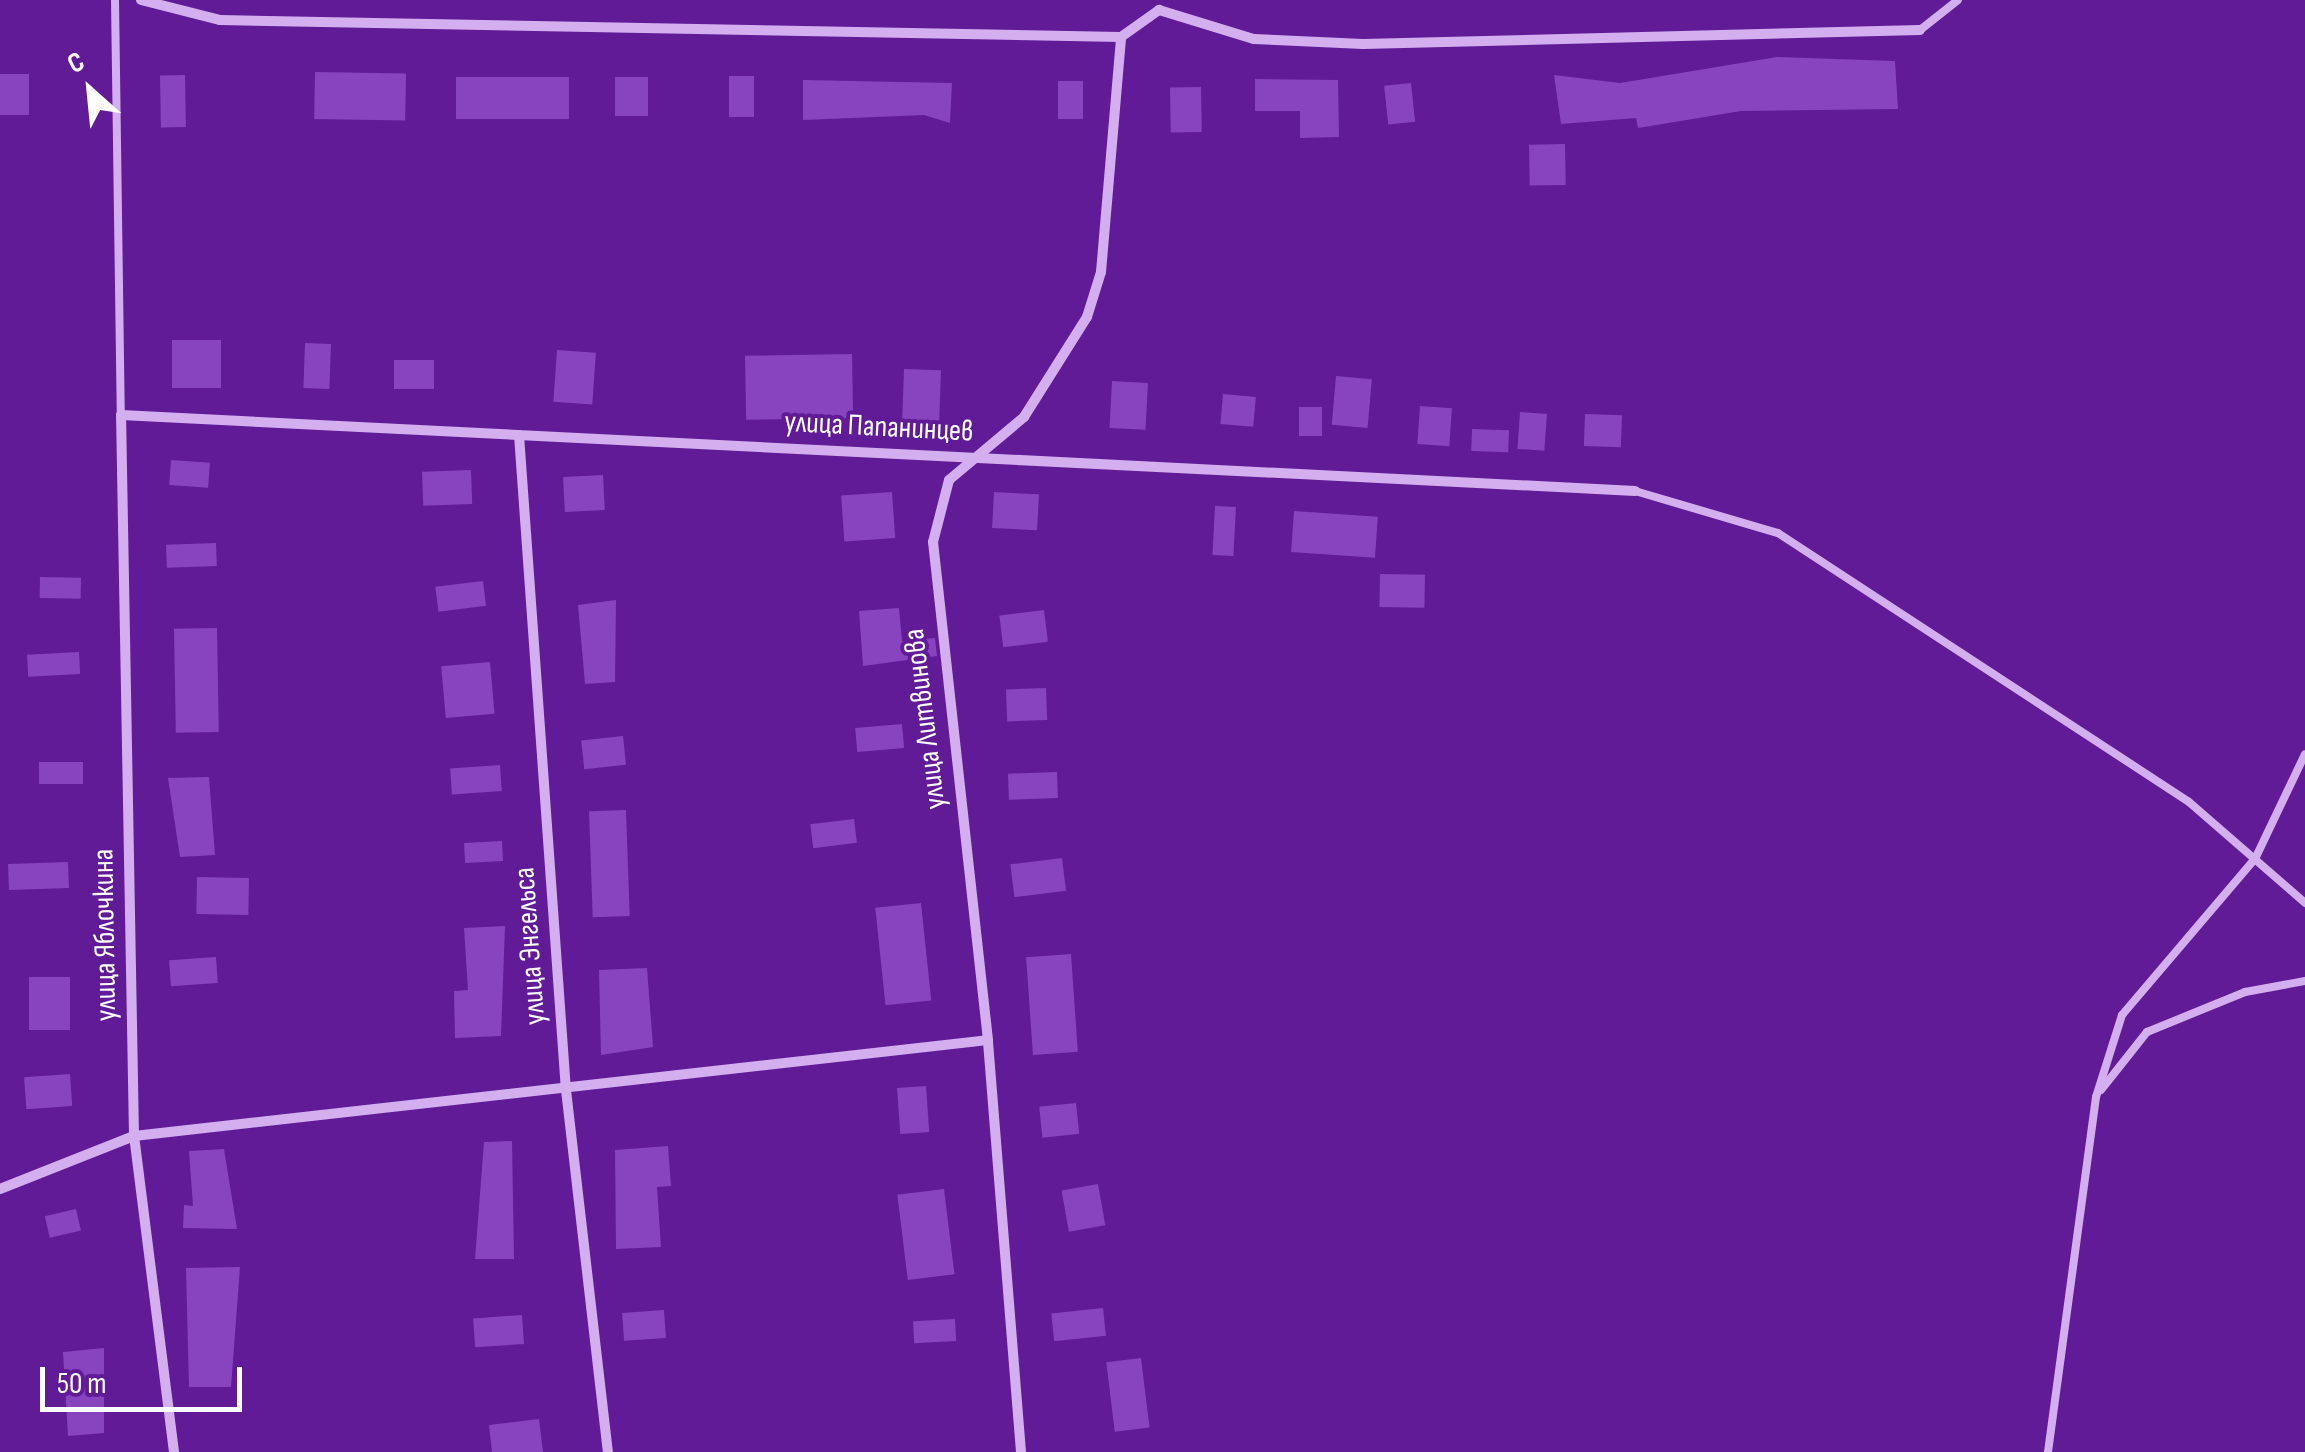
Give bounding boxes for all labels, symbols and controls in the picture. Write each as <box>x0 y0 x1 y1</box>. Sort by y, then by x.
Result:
north arrow <box>40 40 140 140</box>
text: С <box>62 45 90 81</box>
street label: улица Папанинцев <box>784 404 974 450</box>
street label: улица Литвинова <box>896 627 954 811</box>
street label: улица Яблочкина <box>85 848 125 1022</box>
street label: улица Энгельса <box>507 866 553 1026</box>
scale bar <box>45 1347 248 1409</box>
text: 50 m <box>57 1366 106 1402</box>

